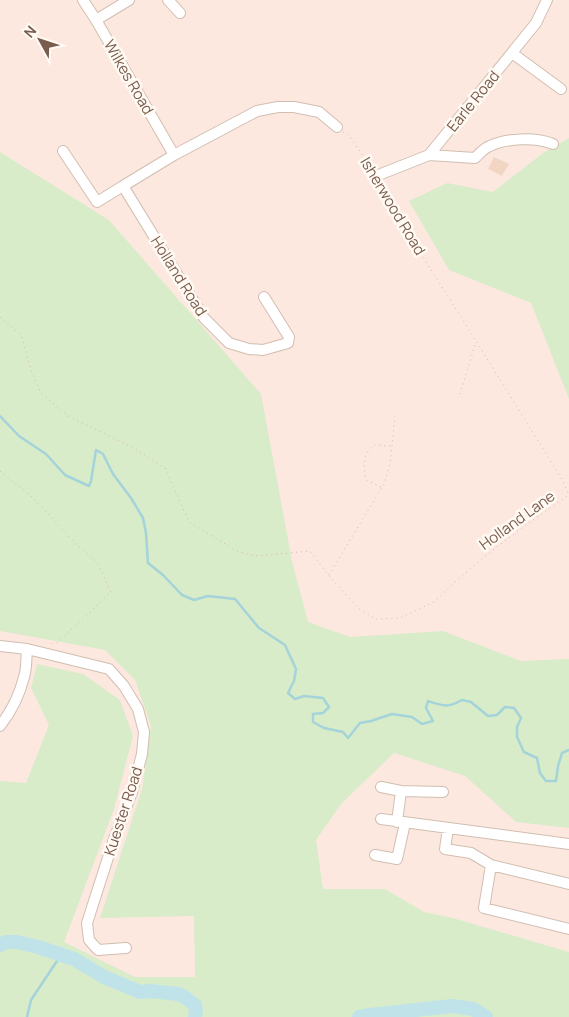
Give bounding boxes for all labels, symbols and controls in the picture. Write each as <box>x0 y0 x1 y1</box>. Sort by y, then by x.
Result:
north arrow <box>15 15 65 65</box>
text: N <box>19 21 40 41</box>
street label: Wilkes Road <box>99 36 159 118</box>
street label: Earle Road <box>442 66 504 136</box>
street label: Isherwood Road <box>355 153 431 259</box>
street label: Holland Road <box>146 232 212 320</box>
street label: Holland Lane <box>475 485 559 555</box>
street label: Kuester Road <box>99 764 147 858</box>

